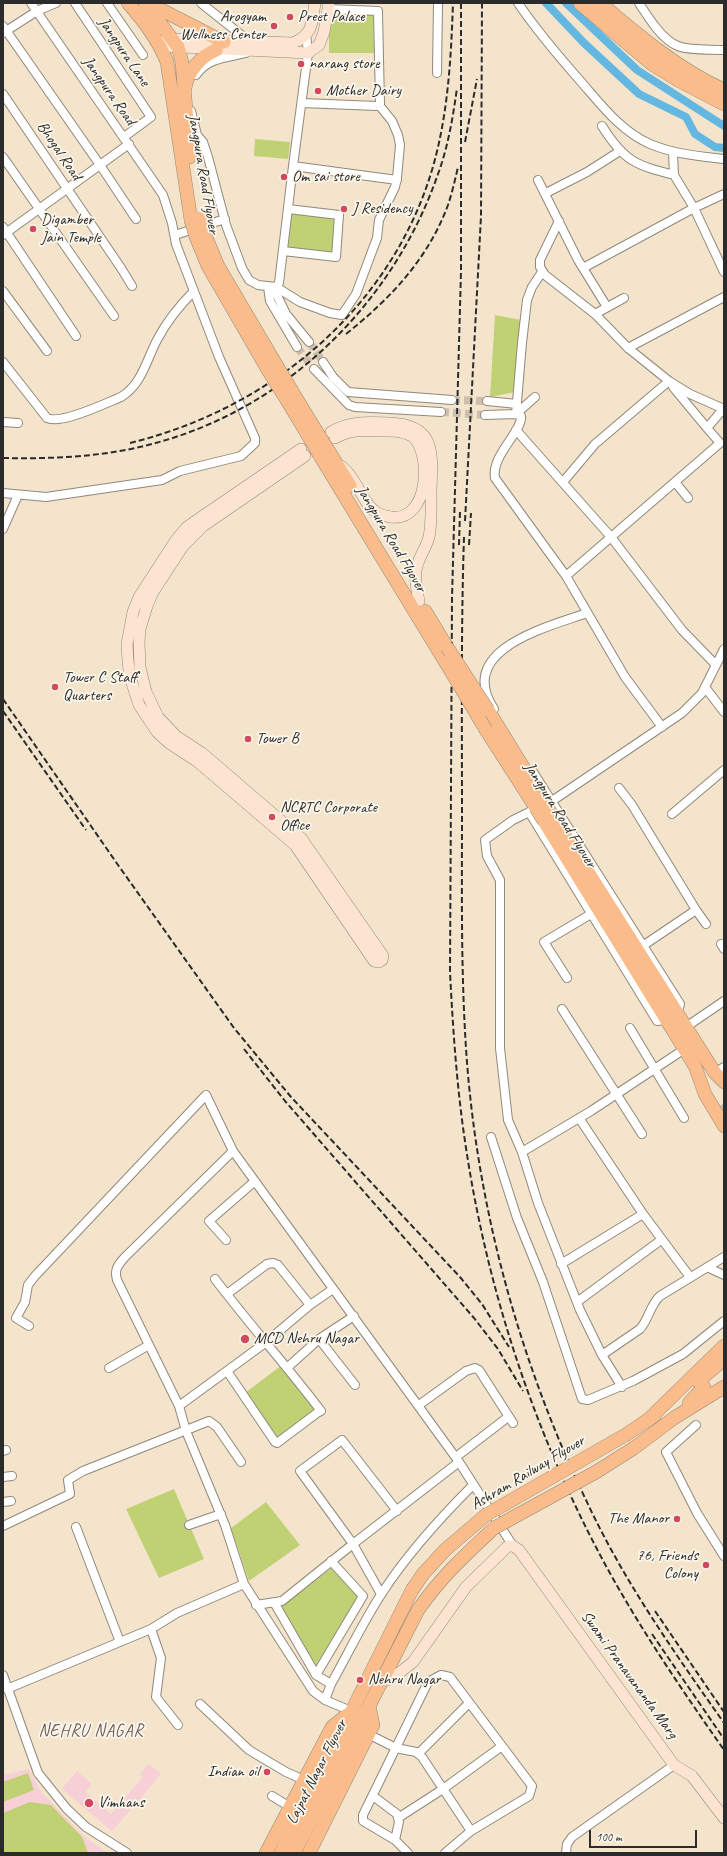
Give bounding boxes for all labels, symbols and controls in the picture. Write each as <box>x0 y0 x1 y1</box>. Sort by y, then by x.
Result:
place label: Arogyam Wellness Center <box>180 7 266 45</box>
place label: Preet Palace <box>298 7 364 27</box>
marker: Preet Palace <box>285 12 295 22</box>
street label: Jangpura Lane <box>94 14 154 90</box>
marker: Arogyam Wellness Center <box>269 21 279 31</box>
street label: Jangpura Road <box>78 53 140 129</box>
place label: narang store <box>309 54 379 74</box>
marker: narang store <box>296 59 306 69</box>
place label: Mother Dairy <box>326 81 401 101</box>
marker: Mother Dairy <box>313 86 323 96</box>
street label: Jangpura Road Flyover <box>183 113 223 235</box>
street label: Bhogal Road <box>32 118 86 184</box>
place label: Om sai store <box>292 167 360 187</box>
marker: Om sai store <box>279 172 289 182</box>
place label: J Residency <box>352 199 413 219</box>
marker: J Residency <box>339 204 349 214</box>
place label: Digamber Jain Temple <box>41 210 101 248</box>
marker: Digamber Jain Temple <box>28 224 38 234</box>
street label: Jangpura Road Flyover <box>352 482 430 596</box>
place label: Tower C Staff Quarters <box>63 668 137 706</box>
marker: Tower C Staff Quarters <box>50 682 60 692</box>
place label: Tower B <box>256 729 299 749</box>
marker: Tower B <box>243 734 253 744</box>
street label: Jangpura Road Flyover <box>520 759 600 871</box>
place label: NCRTC Corporate Office <box>280 798 377 836</box>
marker: NCRTC Corporate Office <box>267 812 277 822</box>
place label: MCD Nehru Nagar <box>254 1329 359 1349</box>
marker: MCD Nehru Nagar <box>239 1333 251 1345</box>
street label: Ashram Railway Flyover <box>468 1432 588 1514</box>
place label: The Manor <box>608 1509 669 1529</box>
marker: The Manor <box>672 1514 682 1524</box>
place label: 76, Friends Colony <box>636 1546 698 1584</box>
marker: 76, Friends Colony <box>701 1560 711 1570</box>
street label: Swami Pranavananda Marg <box>576 1608 682 1742</box>
place label: Nehru Nagar <box>368 1670 440 1690</box>
marker: Nehru Nagar <box>355 1675 365 1685</box>
street label: Lajpat Nagar Flyover <box>282 1717 352 1827</box>
district label: NEHRU NAGAR <box>39 1722 143 1742</box>
place label: Indian oil <box>207 1762 259 1782</box>
marker: Indian oil <box>262 1767 272 1777</box>
place label: Vimhans <box>98 1793 144 1813</box>
marker: Vimhans <box>83 1797 95 1809</box>
scale bar <box>591 1822 699 1848</box>
text: 100 m <box>596 1829 622 1845</box>

